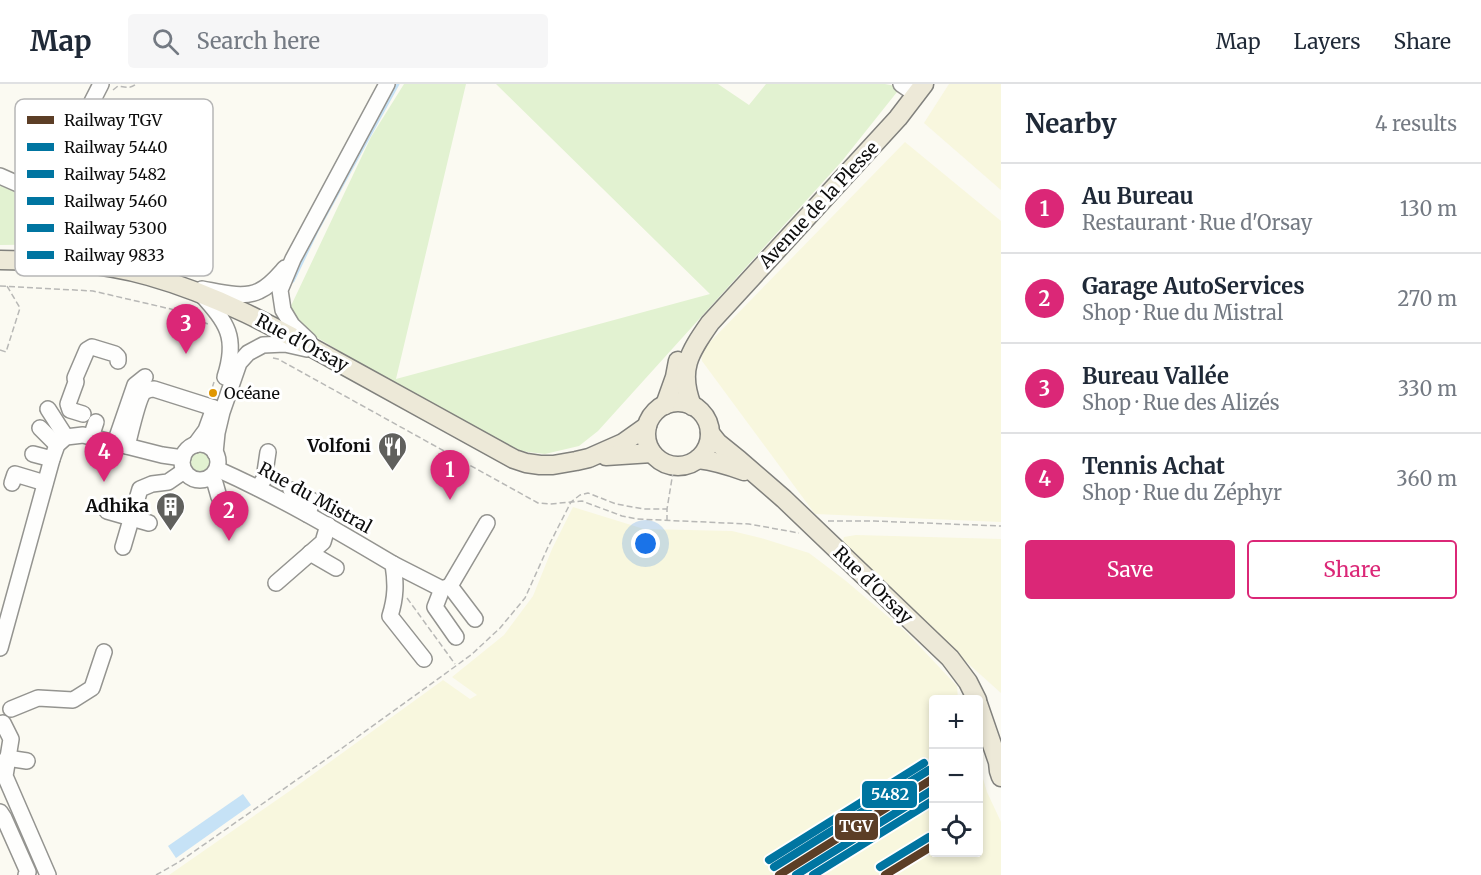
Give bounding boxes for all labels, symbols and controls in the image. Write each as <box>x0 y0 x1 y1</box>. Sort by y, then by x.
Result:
search box <box>128 14 548 68</box>
text: Map <box>30 23 92 59</box>
icon: search <box>149 25 182 58</box>
text: Search here <box>197 27 320 55</box>
text: Map <box>1216 28 1261 55</box>
text: Layers <box>1294 28 1361 55</box>
text: Share <box>1394 28 1451 55</box>
legend <box>15 99 213 276</box>
text: Nearby <box>1025 107 1117 140</box>
text: Railway TGV <box>64 110 162 130</box>
text: 4 results <box>1375 111 1457 136</box>
street label: Avenue de la Plesse <box>753 136 883 274</box>
text: Railway 5440 <box>64 137 168 157</box>
text: Railway 5482 <box>64 164 166 184</box>
text: Au Bureau <box>1082 182 1194 210</box>
text: Railway 5460 <box>64 191 167 211</box>
text: 1 <box>1040 196 1049 221</box>
text: 130 m <box>1400 196 1457 221</box>
text: Restaurant · Rue d'Orsay <box>1082 210 1312 235</box>
text: Railway 5300 <box>64 218 167 238</box>
text: Railway 9833 <box>64 245 165 265</box>
text: Garage AutoServices <box>1082 272 1305 300</box>
text: 2 <box>1039 286 1050 311</box>
text: 270 m <box>1397 286 1457 311</box>
text: Shop · Rue du Mistral <box>1082 300 1283 325</box>
pin: 3 <box>166 304 206 354</box>
street label: Rue d'Orsay <box>252 308 353 377</box>
text: Bureau Vallée <box>1082 362 1229 390</box>
text: 3 <box>1039 376 1050 401</box>
text: 330 m <box>1398 376 1457 401</box>
place label: Océane <box>224 383 280 403</box>
marker: Océane <box>207 387 219 399</box>
text: Shop · Rue des Alizés <box>1082 390 1280 415</box>
restaurant icon: Volfoni <box>376 430 408 472</box>
pin: 4 <box>84 432 124 482</box>
place label: Volfoni <box>306 434 371 457</box>
pin: 1 <box>430 450 470 500</box>
text: Tennis Achat <box>1082 452 1225 480</box>
street label: Rue du Mistral <box>254 457 376 538</box>
text: 4 <box>1038 466 1051 491</box>
text: 360 m <box>1396 466 1457 491</box>
text: Shop · Rue du Zéphyr <box>1082 480 1282 505</box>
building icon: Adhika <box>154 490 186 532</box>
pin: 2 <box>210 492 248 541</box>
place label: Adhika <box>84 494 149 517</box>
your location <box>631 529 660 558</box>
button: Save <box>1025 540 1235 599</box>
button: Share <box>1247 540 1457 599</box>
street label: Rue d'Orsay <box>829 541 918 629</box>
map controls <box>929 695 983 857</box>
button: + <box>929 695 983 749</box>
button: − <box>929 749 983 803</box>
line badge: 5482 <box>861 780 918 809</box>
text: 5482 <box>871 784 909 804</box>
button: locate <box>929 803 983 857</box>
line badge: TGV <box>834 812 879 841</box>
text: TGV <box>839 816 874 836</box>

